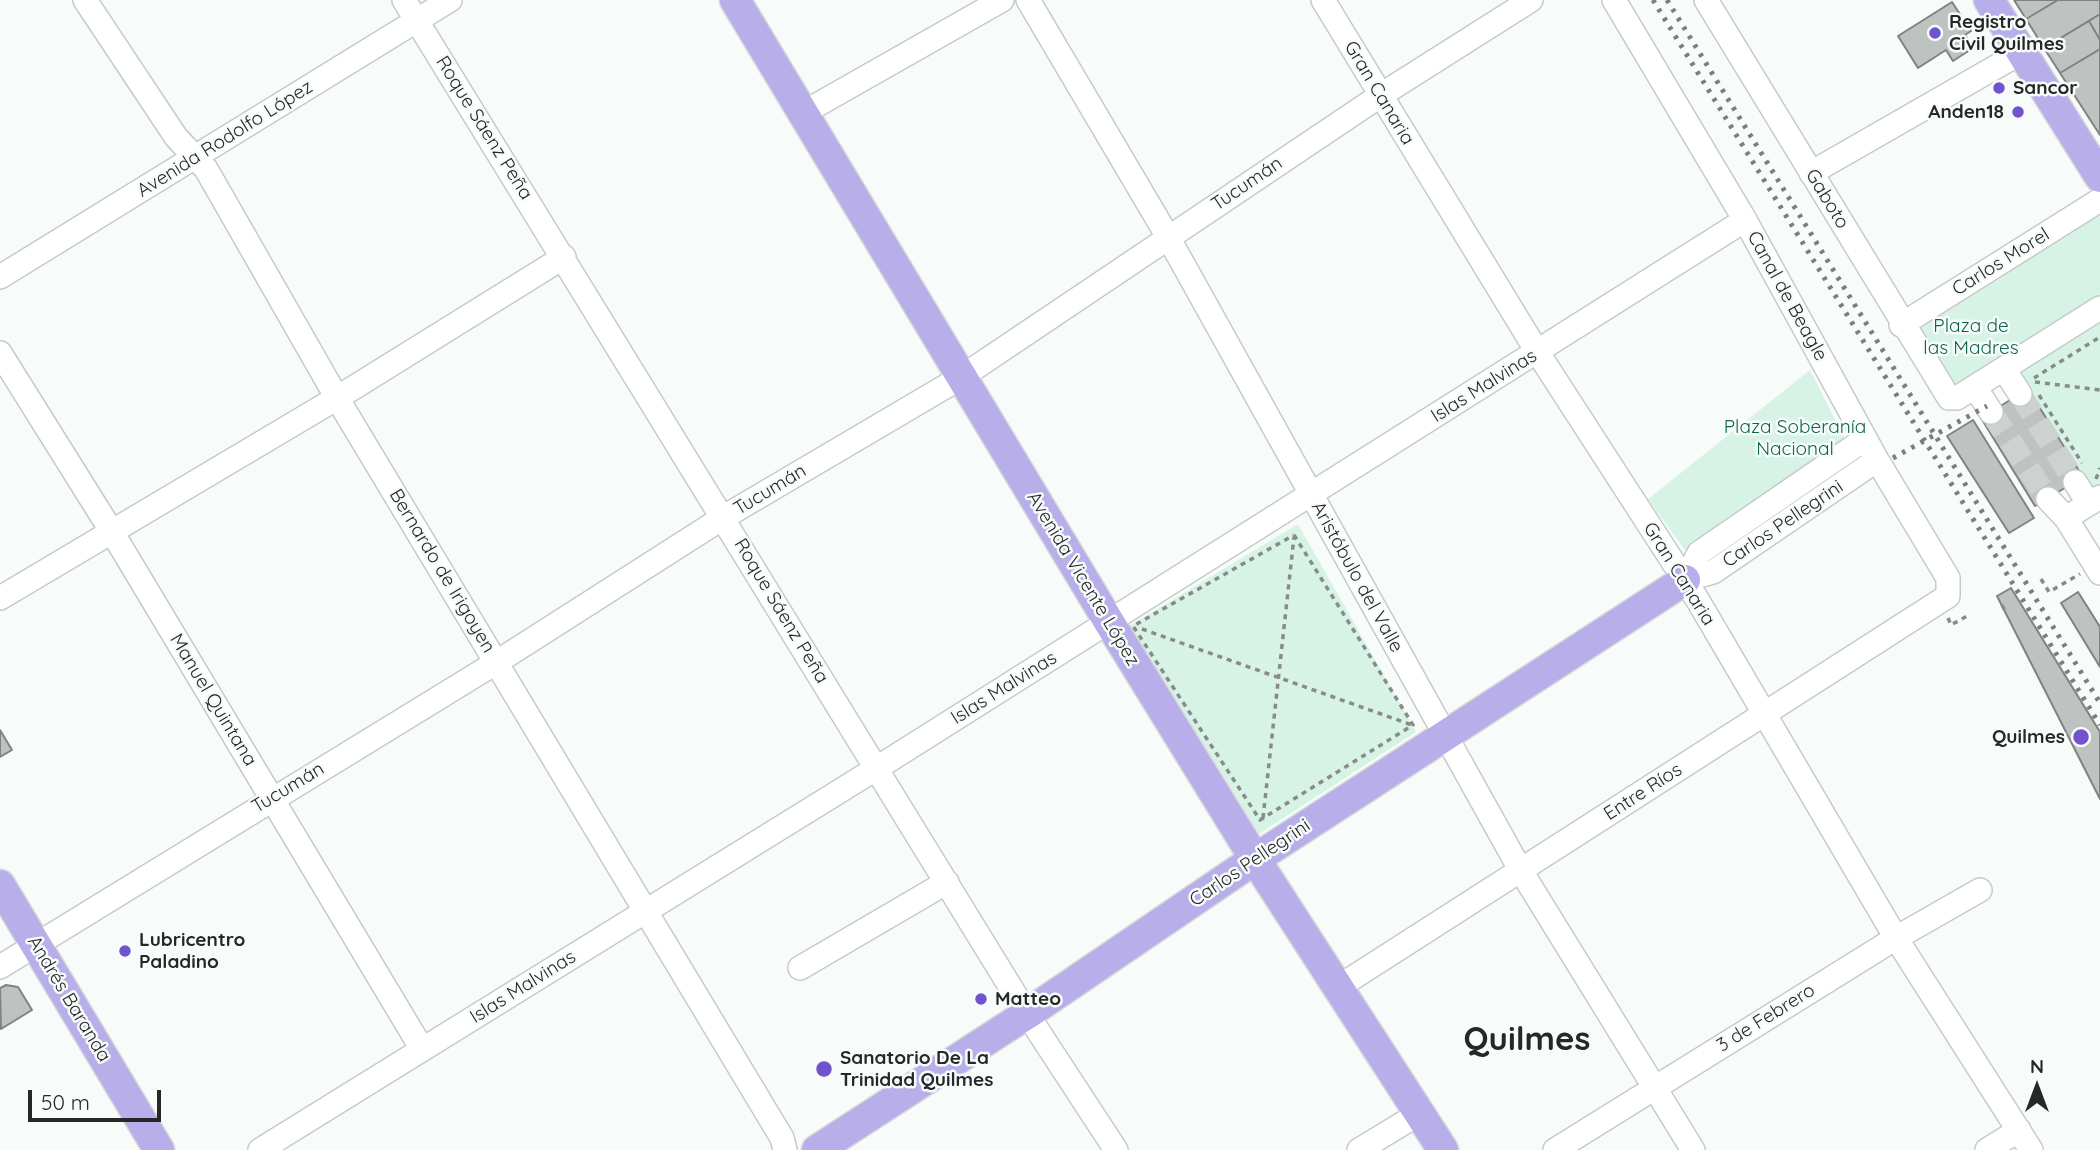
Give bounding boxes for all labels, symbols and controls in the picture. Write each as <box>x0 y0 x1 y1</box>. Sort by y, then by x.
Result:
place label: Registro Civil Quilmes <box>1949 11 2064 55</box>
marker: Registro Civil Quilmes <box>1927 25 1943 41</box>
street label: Gran Canaria <box>1339 37 1419 149</box>
street label: Roque Sáenz Peña <box>431 52 537 204</box>
street label: Avenida Rodolfo López <box>133 76 317 202</box>
place label: Sancor <box>2013 77 2078 99</box>
marker: Sancor <box>1991 80 2007 96</box>
place label: Anden18 <box>1928 101 2004 123</box>
marker: Anden18 <box>2010 104 2026 120</box>
street label: Tucumán <box>1207 152 1287 216</box>
street label: Gaboto <box>1800 165 1854 233</box>
street label: Carlos Morel <box>1948 223 2054 301</box>
street label: Canal de Beagle <box>1742 227 1832 365</box>
park label: Plaza de las Madres <box>1923 315 2019 359</box>
street label: Islas Malvinas <box>1427 344 1541 428</box>
park label: Plaza Soberanía Nacional <box>1724 416 1866 460</box>
street label: Tucumán <box>730 460 810 520</box>
street label: Carlos Pellegrini <box>1718 475 1848 573</box>
street label: Bernardo de Irigoyen <box>384 485 500 657</box>
street label: Avenida Vicente López <box>1022 488 1144 670</box>
street label: Aristóbulo del Valle <box>1306 498 1408 656</box>
street label: Gran Canaria <box>1638 518 1720 630</box>
street label: Roque Sáenz Peña <box>729 534 833 688</box>
street label: Manuel Quintana <box>165 630 261 770</box>
street label: Islas Malvinas <box>947 646 1061 730</box>
place label: Quilmes <box>1992 726 2065 748</box>
marker: Quilmes <box>2071 727 2091 747</box>
street label: Tucumán <box>248 758 328 818</box>
street label: Entre Ríos <box>1600 758 1686 826</box>
street label: Carlos Pellegrini <box>1185 814 1315 912</box>
place label: Lubricentro Paladino <box>139 929 245 973</box>
street label: Andrés Baranda <box>22 932 116 1066</box>
marker: Lubricentro Paladino <box>117 943 133 959</box>
street label: Islas Malvinas <box>466 945 580 1029</box>
street label: 3 de Febrero <box>1713 979 1819 1057</box>
place label: Matteo <box>995 988 1061 1010</box>
marker: Matteo <box>973 991 989 1007</box>
district label: Quilmes <box>1464 1020 1590 1060</box>
place label: Sanatorio De La Trinidad Quilmes <box>840 1047 993 1091</box>
north arrow <box>2002 1052 2072 1122</box>
text: N <box>2030 1054 2044 1078</box>
marker: Sanatorio De La Trinidad Quilmes <box>814 1059 834 1079</box>
scale bar <box>32 1076 164 1120</box>
text: 50 m <box>41 1089 90 1115</box>

